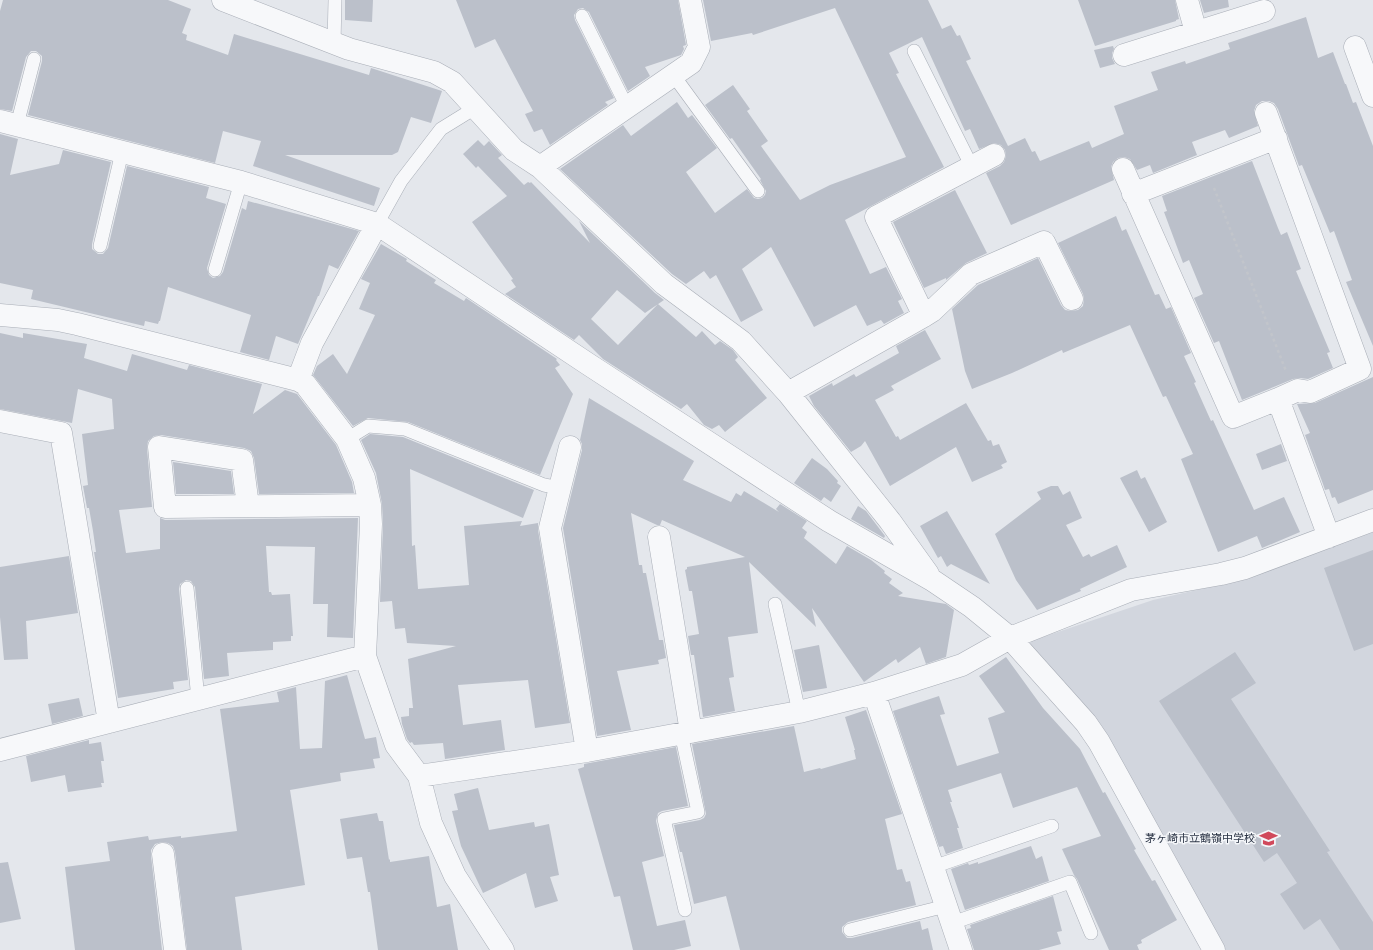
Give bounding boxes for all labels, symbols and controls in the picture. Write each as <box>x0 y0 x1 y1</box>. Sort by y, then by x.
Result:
school or university icon: 茅ヶ崎市立鶴嶺中学校 <box>1258 828 1278 848</box>
place label: 茅ヶ崎市立鶴嶺中学校 <box>1145 831 1255 845</box>

